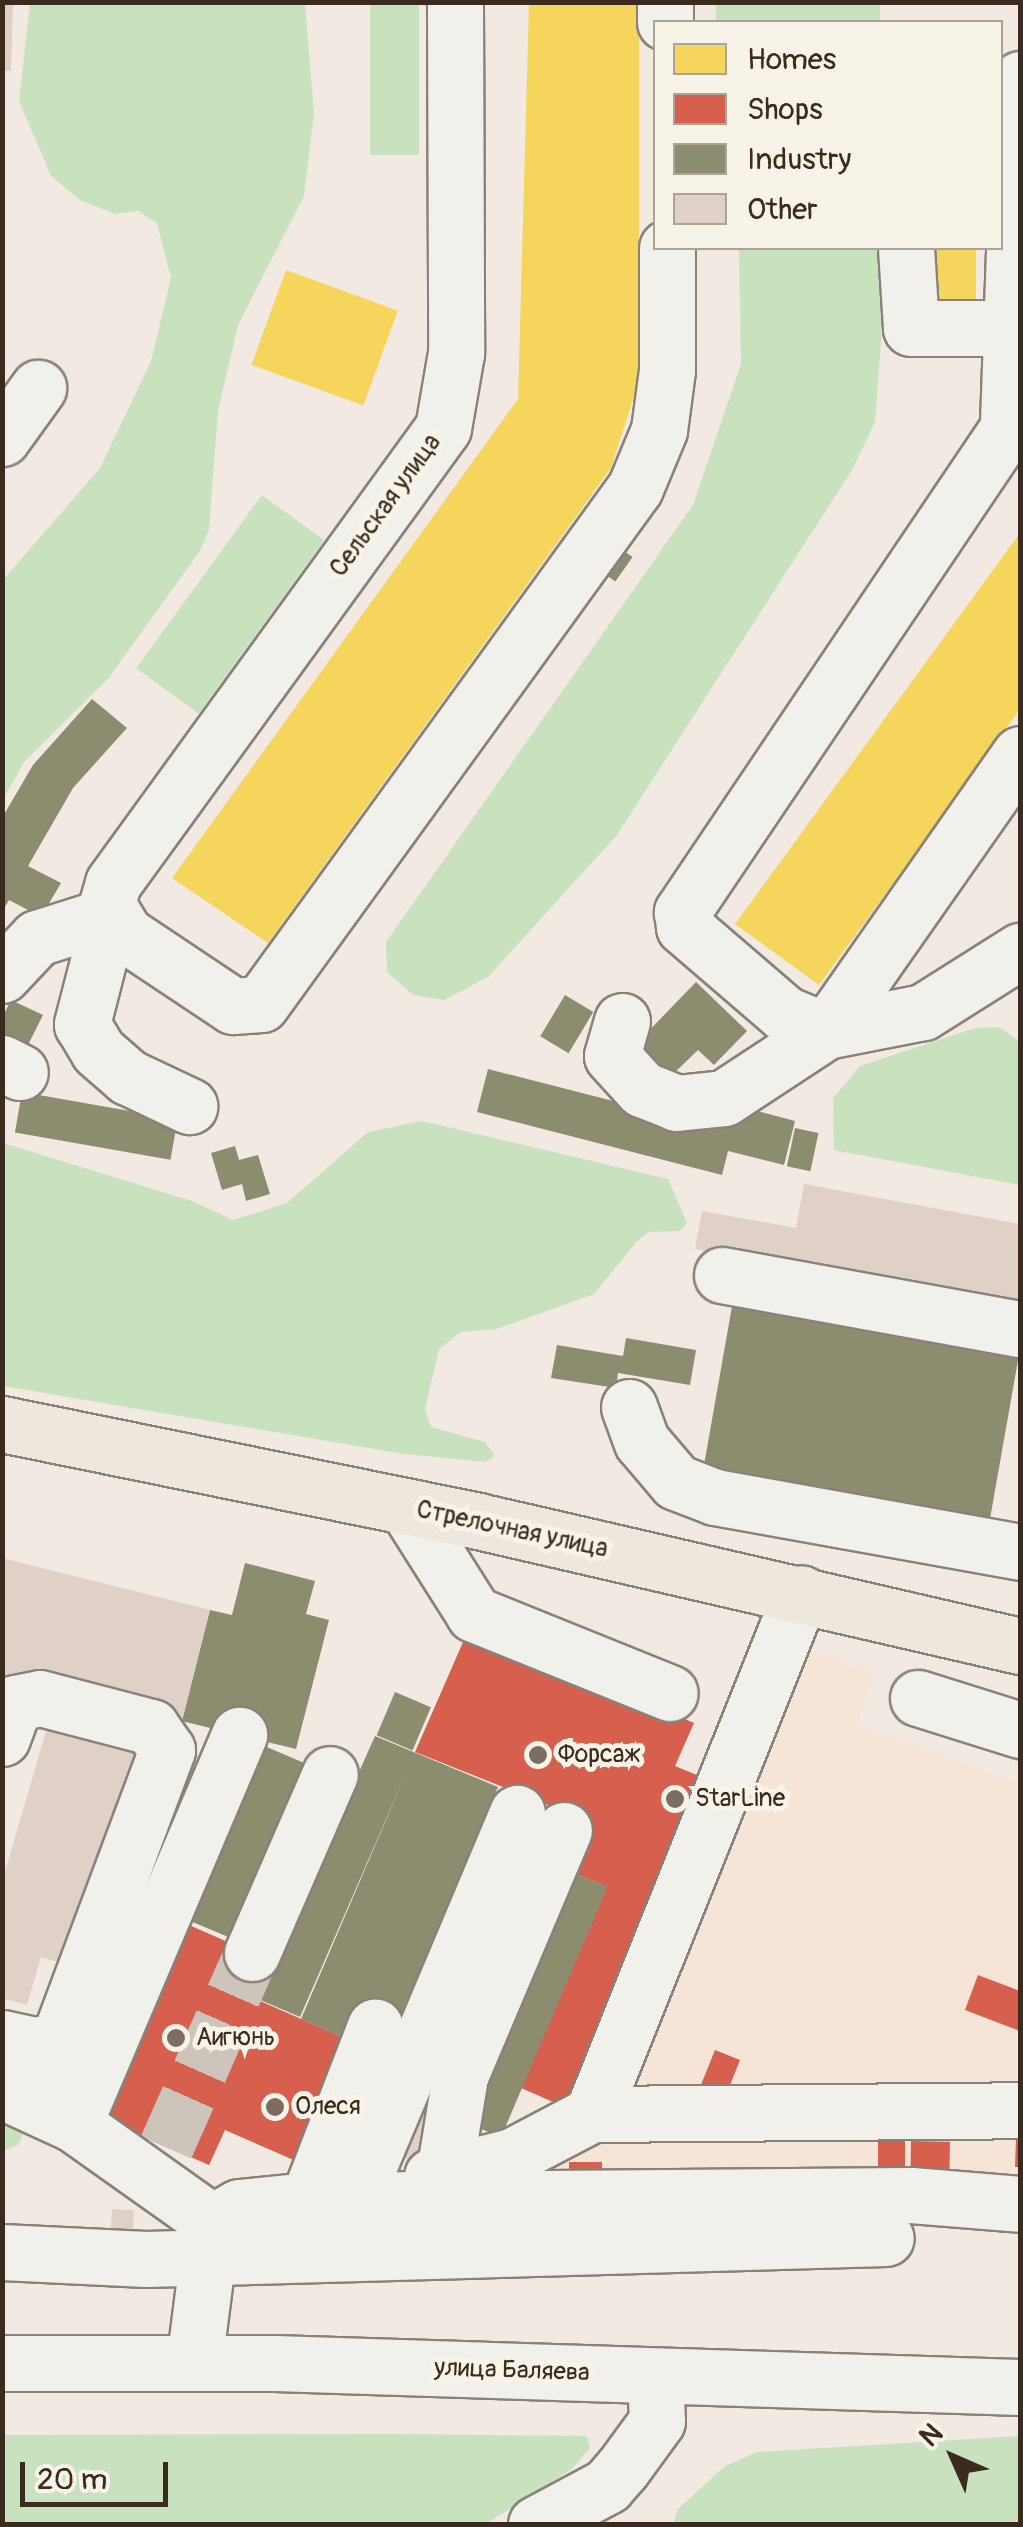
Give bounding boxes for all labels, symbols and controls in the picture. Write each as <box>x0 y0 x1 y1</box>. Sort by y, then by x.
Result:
legend <box>653 20 1003 250</box>
text: Homes <box>747 41 836 78</box>
text: Shops <box>747 91 823 128</box>
text: Industry <box>747 141 851 178</box>
text: Other <box>747 191 818 228</box>
street label: Сельская улица <box>324 429 448 583</box>
street label: Стрелочная улица <box>414 1495 610 1565</box>
place label: Форсаж <box>558 1740 640 1770</box>
marker: Форсаж <box>527 1744 549 1766</box>
place label: StarLine <box>695 1784 785 1814</box>
marker: StarLine <box>664 1788 686 1810</box>
place label: Аигюнь <box>196 2023 275 2053</box>
marker: Аигюнь <box>165 2027 187 2049</box>
place label: Олеся <box>295 2092 361 2122</box>
marker: Олеся <box>264 2096 286 2118</box>
street label: улица Баляева <box>434 2353 590 2389</box>
north arrow <box>903 2407 1003 2507</box>
text: N <box>912 2416 951 2455</box>
scale bar <box>25 2442 172 2504</box>
text: 20 m <box>37 2461 107 2498</box>

